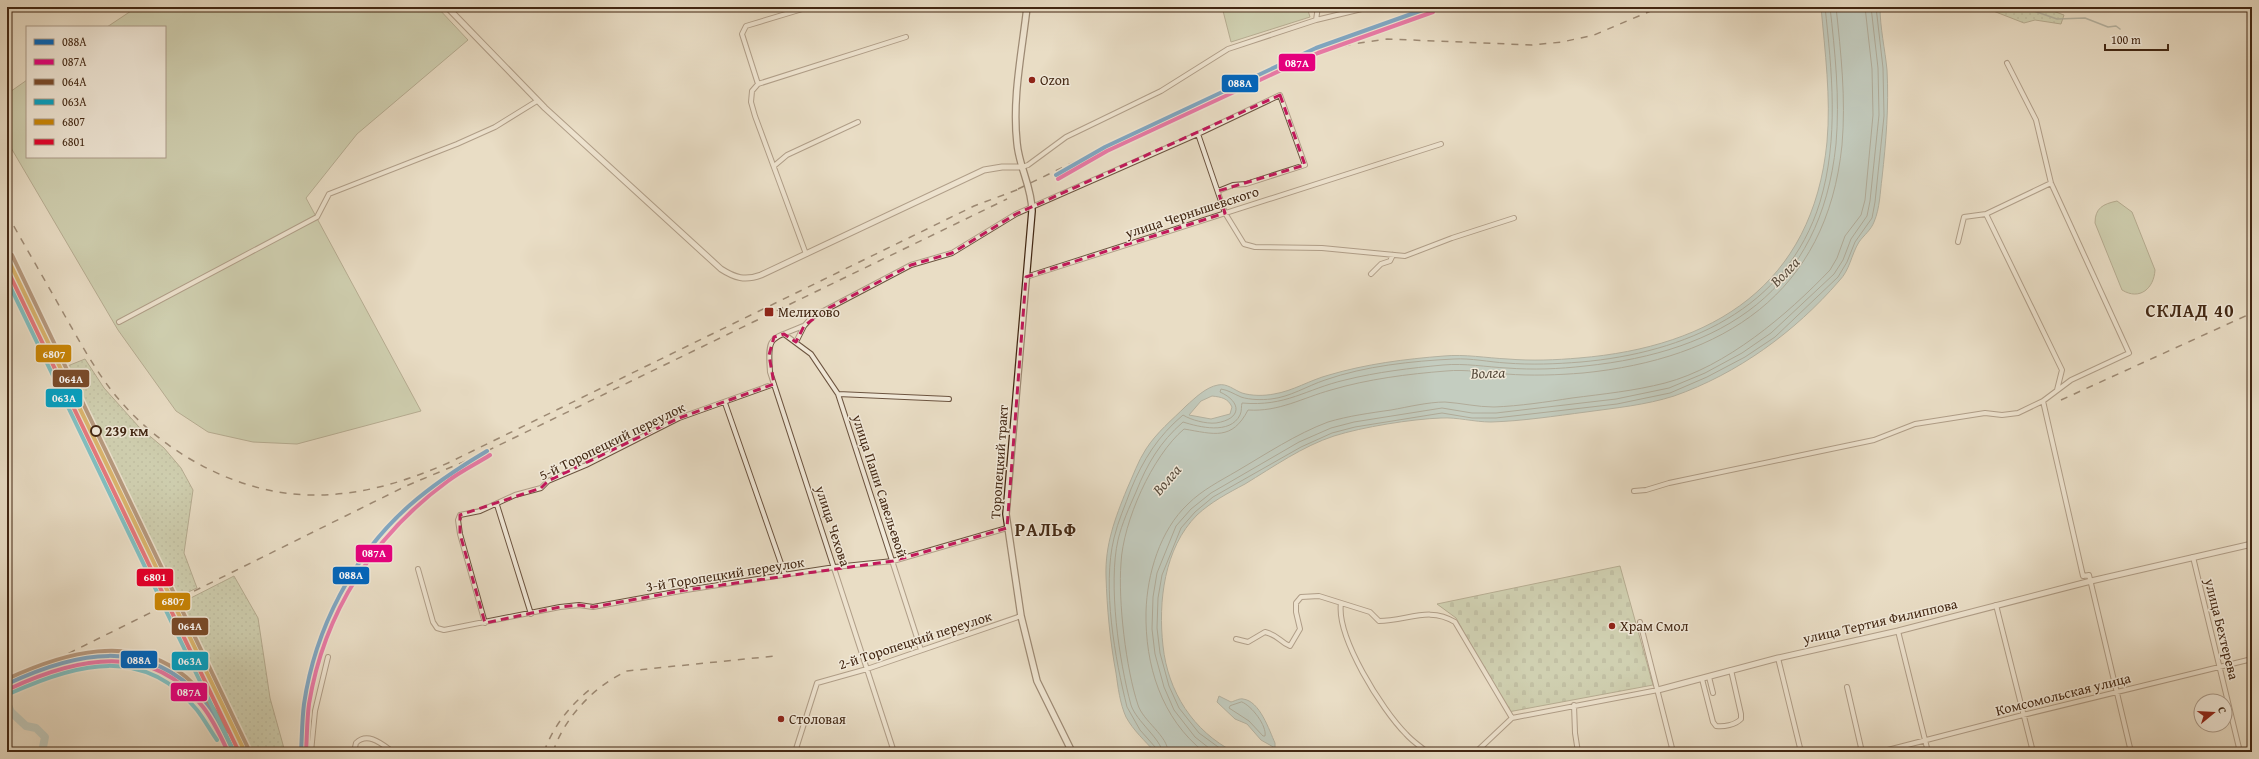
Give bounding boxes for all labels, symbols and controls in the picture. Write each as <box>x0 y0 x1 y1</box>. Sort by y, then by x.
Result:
legend <box>26 26 166 158</box>
scale bar <box>2105 26 2168 52</box>
text: 100 m <box>2111 31 2141 48</box>
text: 088А <box>62 33 87 50</box>
text: 087А <box>62 53 87 70</box>
line badge: 087А <box>1278 53 1316 72</box>
text: 087А <box>1285 55 1309 71</box>
place label: Ozon <box>1040 70 1070 90</box>
text: 064А <box>62 73 87 90</box>
line badge: 088А <box>1221 74 1259 93</box>
marker: Ozon <box>1027 75 1037 85</box>
text: 088А <box>1228 75 1252 91</box>
text: 063А <box>62 93 87 110</box>
text: 6807 <box>62 113 85 130</box>
text: 6801 <box>62 133 85 150</box>
street label: улица Чернышевского <box>1122 181 1261 243</box>
water label: Волга <box>1764 252 1804 292</box>
district label: СКЛАД 40 <box>2146 297 2234 324</box>
place label: Мелихово <box>778 302 840 322</box>
marker: Мелихово <box>763 306 775 318</box>
line badge: 6807 <box>35 344 72 363</box>
text: 6807 <box>43 346 66 362</box>
water label: Волга <box>1469 361 1506 384</box>
line badge: 064А <box>52 369 90 388</box>
text: 064А <box>59 371 83 387</box>
line badge: 063А <box>45 388 83 408</box>
text: 063А <box>52 390 76 406</box>
street label: 5-й Торопецкий переулок <box>536 397 689 485</box>
street label: Торопецкий тракт <box>985 404 1013 520</box>
street label: улица Паши Савельевой <box>847 411 913 560</box>
place label: 239 км <box>105 421 149 441</box>
marker: 239 км <box>90 425 102 437</box>
water label: Волга <box>1147 460 1186 500</box>
street label: улица Чехова <box>810 482 856 569</box>
district label: РАЛЬФ <box>1015 516 1077 543</box>
line badge: 087А <box>355 544 393 563</box>
text: 087А <box>362 545 386 561</box>
street label: 3-й Торопецкий переулок <box>644 552 806 596</box>
line badge: 088А <box>332 566 370 585</box>
text: 088А <box>339 567 363 583</box>
line badge: 6801 <box>136 568 174 587</box>
text: 6801 <box>144 569 167 585</box>
street label: улица Бехтерева <box>2200 575 2244 682</box>
line badge: 6807 <box>154 592 191 611</box>
text: 6807 <box>162 593 185 609</box>
street label: улица Тертия Филиппова <box>1800 593 1960 649</box>
street label: 2-й Торопецкий переулок <box>836 606 995 674</box>
place label: Храм Смол <box>1620 616 1689 636</box>
line badge: 064А <box>171 617 209 636</box>
text: 064А <box>178 618 202 634</box>
marker: Храм Смол <box>1607 621 1617 631</box>
line badge: 088А <box>120 650 158 669</box>
line badge: 063А <box>171 651 209 671</box>
text: 088А <box>127 652 151 668</box>
text: 063А <box>178 653 202 669</box>
street label: Комсомольская улица <box>1993 667 2133 720</box>
line badge: 087А <box>170 682 208 702</box>
text: 087А <box>177 684 201 700</box>
north arrow <box>2193 693 2233 733</box>
text: С <box>2214 704 2231 715</box>
place label: Столовая <box>789 709 846 729</box>
marker: Столовая <box>776 714 786 724</box>

